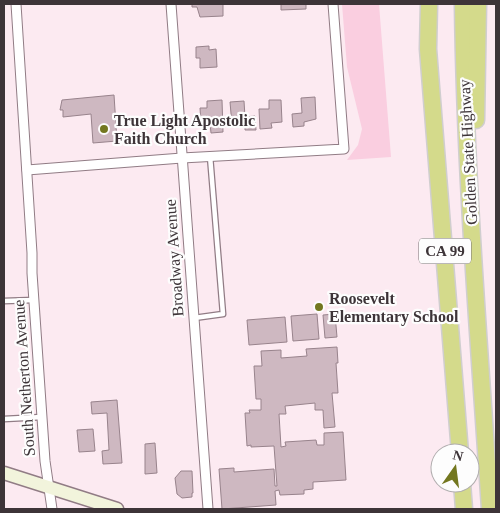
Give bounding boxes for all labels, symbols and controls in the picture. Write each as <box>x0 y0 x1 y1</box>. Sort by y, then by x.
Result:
street label: Golden State Highway <box>456 79 481 225</box>
place label: True Light Apostolic Faith Church <box>114 112 255 147</box>
marker: True Light Apostolic Faith Church <box>98 123 110 135</box>
street label: Broadway Avenue <box>161 199 188 317</box>
road number: CA 99 <box>419 238 471 264</box>
place label: Roosevelt Elementary School <box>329 290 459 326</box>
street label: South Netherton Avenue <box>10 299 38 457</box>
marker: Roosevelt Elementary School <box>313 301 325 313</box>
north arrow <box>430 443 480 493</box>
text: N <box>451 447 465 464</box>

